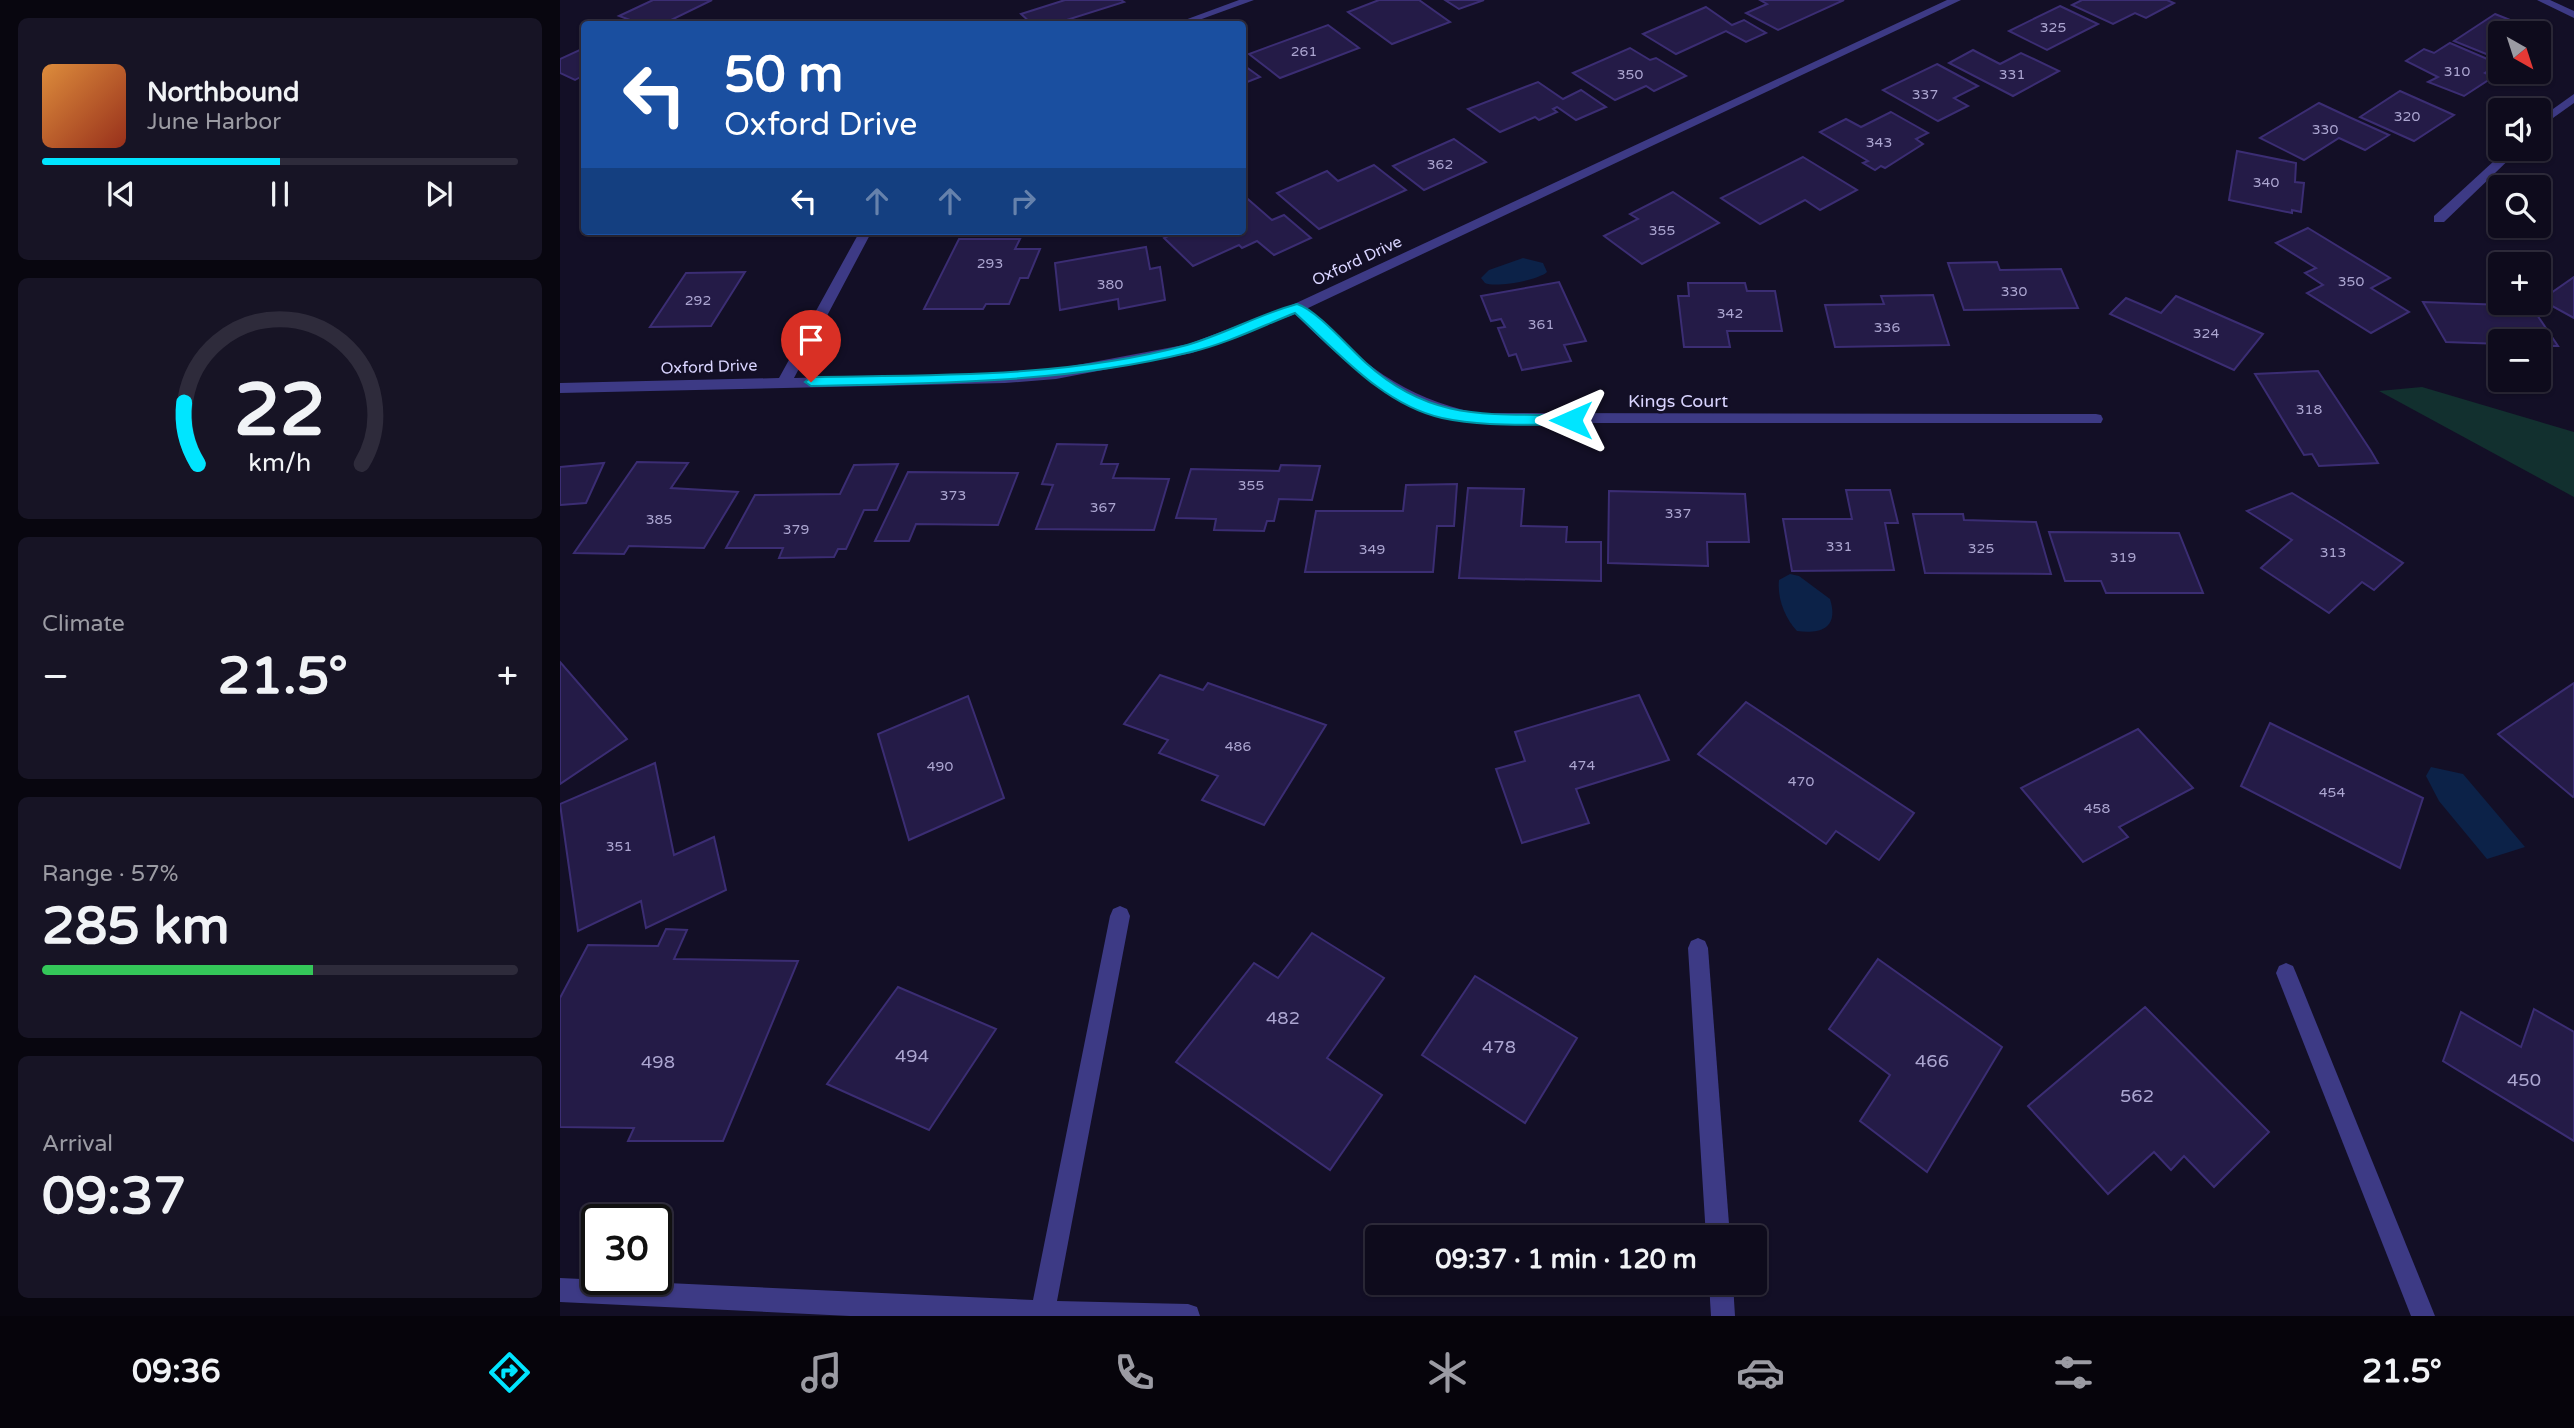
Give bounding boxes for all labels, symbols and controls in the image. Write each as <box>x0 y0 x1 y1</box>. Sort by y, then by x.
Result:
house number: 325 <box>2040 19 2066 36</box>
north arrow <box>2488 21 2552 84</box>
map controls <box>2488 21 2551 392</box>
house number: 261 <box>1291 43 1317 60</box>
text: 50 m <box>724 46 843 105</box>
icon: left <box>609 49 700 140</box>
house number: 310 <box>2444 63 2470 80</box>
house number: 350 <box>1617 66 1643 83</box>
house number: 331 <box>1999 66 2025 83</box>
text: Northbound <box>147 77 299 108</box>
house number: 337 <box>1912 86 1938 103</box>
button: sound <box>2488 98 2551 161</box>
text: Oxford Drive <box>724 106 917 144</box>
text: June Harbor <box>147 108 281 136</box>
house number: 320 <box>2394 108 2420 125</box>
house number: 330 <box>2312 121 2338 138</box>
house number: 343 <box>1866 134 1892 151</box>
house number: 362 <box>1427 156 1453 173</box>
house number: 340 <box>2253 174 2279 191</box>
icon: previous <box>102 175 140 213</box>
icon: pause <box>261 175 299 213</box>
icon: next <box>420 175 458 213</box>
button: search <box>2488 175 2551 238</box>
icon: left <box>785 182 823 220</box>
icon: ahead <box>858 182 896 220</box>
icon: ahead <box>931 182 969 220</box>
icon: right <box>1004 182 1042 220</box>
house number: 355 <box>1649 222 1675 239</box>
street label: Oxford Drive <box>1309 231 1405 291</box>
button: + <box>2488 252 2551 315</box>
house number: 293 <box>977 255 1003 272</box>
house number: 350 <box>2338 273 2364 290</box>
house number: 380 <box>1097 276 1123 293</box>
house number: 330 <box>2001 283 2027 300</box>
house number: 292 <box>685 292 711 309</box>
house number: 342 <box>1717 305 1743 322</box>
pin <box>781 310 841 382</box>
house number: 361 <box>1528 316 1554 333</box>
house number: 336 <box>1874 319 1900 336</box>
icon: arrive <box>792 321 830 359</box>
house number: 324 <box>2193 325 2219 342</box>
button: − <box>2488 329 2551 392</box>
street label: Oxford Drive <box>660 355 758 379</box>
text: 22 <box>234 368 326 456</box>
position arrow <box>1534 383 1608 457</box>
street label: Kings Court <box>1628 390 1728 412</box>
house number: 318 <box>2296 401 2322 418</box>
text: km/h <box>249 448 311 478</box>
house number: 355 <box>1238 477 1264 494</box>
house number: 373 <box>940 487 966 504</box>
house number: 367 <box>1090 499 1116 516</box>
house number: 337 <box>1665 505 1691 522</box>
house number: 385 <box>646 511 672 528</box>
house number: 379 <box>783 521 809 538</box>
house number: 331 <box>1826 538 1852 555</box>
house number: 325 <box>1968 540 1994 557</box>
house number: 349 <box>1359 541 1385 558</box>
house number: 313 <box>2320 544 2346 561</box>
house number: 319 <box>2110 549 2136 566</box>
text: Climate <box>42 610 125 638</box>
text: 21.5° <box>218 645 348 708</box>
text: − <box>42 654 69 700</box>
text: + <box>497 654 518 700</box>
house number: 486 <box>1225 738 1251 755</box>
house number: 474 <box>1569 757 1595 774</box>
house number: 490 <box>927 758 953 775</box>
house number: 470 <box>1788 773 1814 790</box>
house number: 454 <box>2319 784 2345 801</box>
house number: 458 <box>2084 800 2110 817</box>
house number: 351 <box>606 838 632 855</box>
text: Range · 57% <box>42 860 178 888</box>
text: 285 km <box>42 895 230 958</box>
house number: 482 <box>1266 1007 1300 1029</box>
house number: 478 <box>1482 1036 1516 1058</box>
house number: 494 <box>895 1045 929 1067</box>
house number: 466 <box>1915 1050 1949 1072</box>
house number: 498 <box>641 1051 675 1073</box>
house number: 450 <box>2507 1069 2541 1091</box>
house number: 562 <box>2120 1085 2154 1107</box>
text: Arrival <box>42 1130 113 1158</box>
text: 09:37 <box>42 1165 186 1228</box>
speed limit sign: 30 <box>581 1204 672 1295</box>
text: 09:37 · 1 min · 120 m <box>1435 1244 1697 1275</box>
icon: directions <box>485 1348 534 1397</box>
icon: music <box>797 1348 846 1397</box>
icon: phone <box>1110 1348 1159 1397</box>
icon: climate <box>1423 1348 1472 1397</box>
icon: car <box>1736 1348 1785 1397</box>
icon: filters <box>2049 1348 2098 1397</box>
text: 09:36 <box>132 1353 221 1391</box>
text: 21.5° <box>2362 1353 2442 1391</box>

